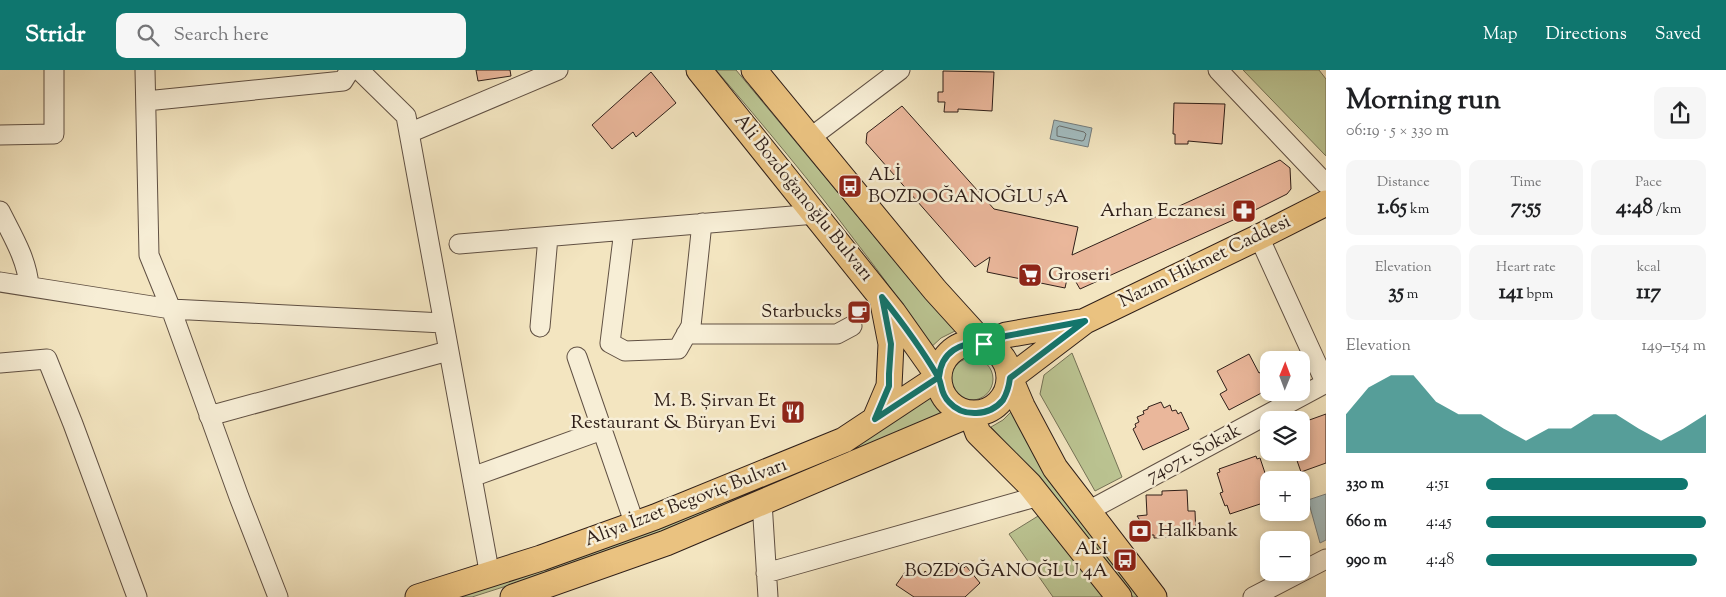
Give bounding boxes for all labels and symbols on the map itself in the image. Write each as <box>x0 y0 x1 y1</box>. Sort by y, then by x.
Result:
street label: Ali Bozdoğanoğlu Bulvarı <box>727 108 879 288</box>
place label: ALİ BOZDOĞANOĞLU 5A <box>868 162 1069 211</box>
bus stop icon: ALİ BOZDOĞANOĞLU 5A <box>837 173 863 199</box>
place label: Arhan Eczanesi <box>1100 198 1226 225</box>
pharmacy icon: Arhan Eczanesi <box>1231 198 1257 224</box>
street label: Nazım Hikmet Caddesi <box>1115 209 1295 315</box>
supermarket icon: Groseri <box>1017 262 1043 288</box>
place label: Groseri <box>1048 262 1110 289</box>
place label: Starbucks <box>761 299 842 326</box>
cafe icon: Starbucks <box>846 299 872 325</box>
pin <box>963 323 1005 365</box>
north arrow <box>1260 351 1310 401</box>
place label: M. B. Şirvan Et Restaurant & Büryan Evi <box>571 388 776 437</box>
restaurant icon: M. B. Şirvan Et Restaurant & Büryan Evi <box>780 399 806 425</box>
street label: 74071. Sokak <box>1142 417 1247 490</box>
street label: Aliya İzzet Begoviç Bulvarı <box>581 452 791 554</box>
bank icon: Halkbank <box>1127 518 1153 544</box>
place label: Halkbank <box>1158 518 1239 545</box>
place label: ALİ BOZDOĞANOĞLU 4A <box>905 536 1109 585</box>
bus stop icon: ALİ BOZDOĞANOĞLU 4A <box>1112 547 1138 573</box>

